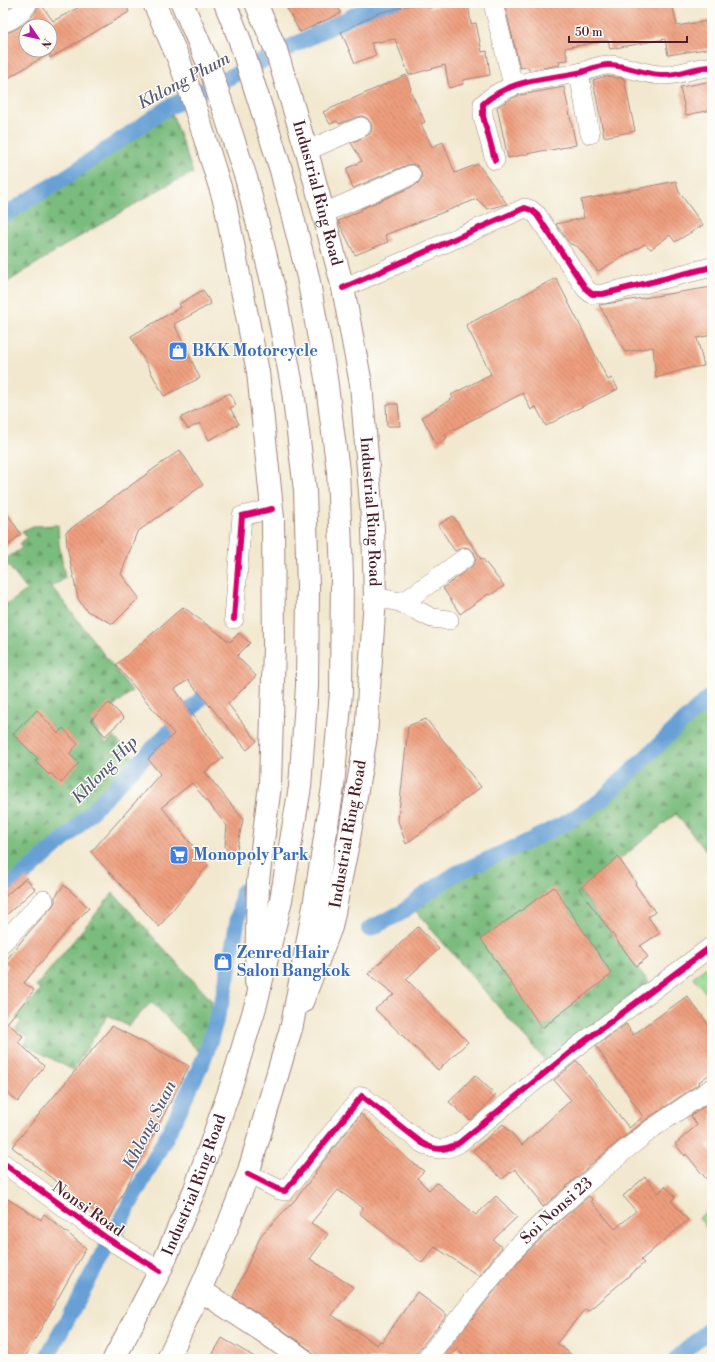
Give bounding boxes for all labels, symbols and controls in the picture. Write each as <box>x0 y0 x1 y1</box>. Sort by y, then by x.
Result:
north arrow <box>18 18 58 58</box>
scale bar <box>569 18 687 44</box>
text: 50 m <box>575 25 603 40</box>
text: N <box>37 36 54 51</box>
water label: Khlong Phum <box>134 47 234 115</box>
street label: Industrial Ring Road <box>288 118 347 268</box>
shop icon: BKK Motorcycle <box>167 340 189 362</box>
place label: BKK Motorcycle <box>192 341 318 361</box>
street label: Industrial Ring Road <box>355 436 385 587</box>
water label: Khlong Hip <box>67 731 143 809</box>
street label: Industrial Ring Road <box>325 758 371 910</box>
supermarket icon: Monopoly Park <box>168 844 190 866</box>
place label: Monopoly Park <box>193 845 310 865</box>
place label: Zenred Hair Salon Bangkok <box>237 943 351 981</box>
shop icon: Zenred Hair Salon Bangkok <box>212 951 234 973</box>
water label: Khlong Suan <box>118 1077 182 1173</box>
street label: Industrial Ring Road <box>158 1112 230 1259</box>
street label: Soi Nonsi 23 <box>516 1173 597 1248</box>
street label: Nonsi Road <box>48 1177 128 1241</box>

